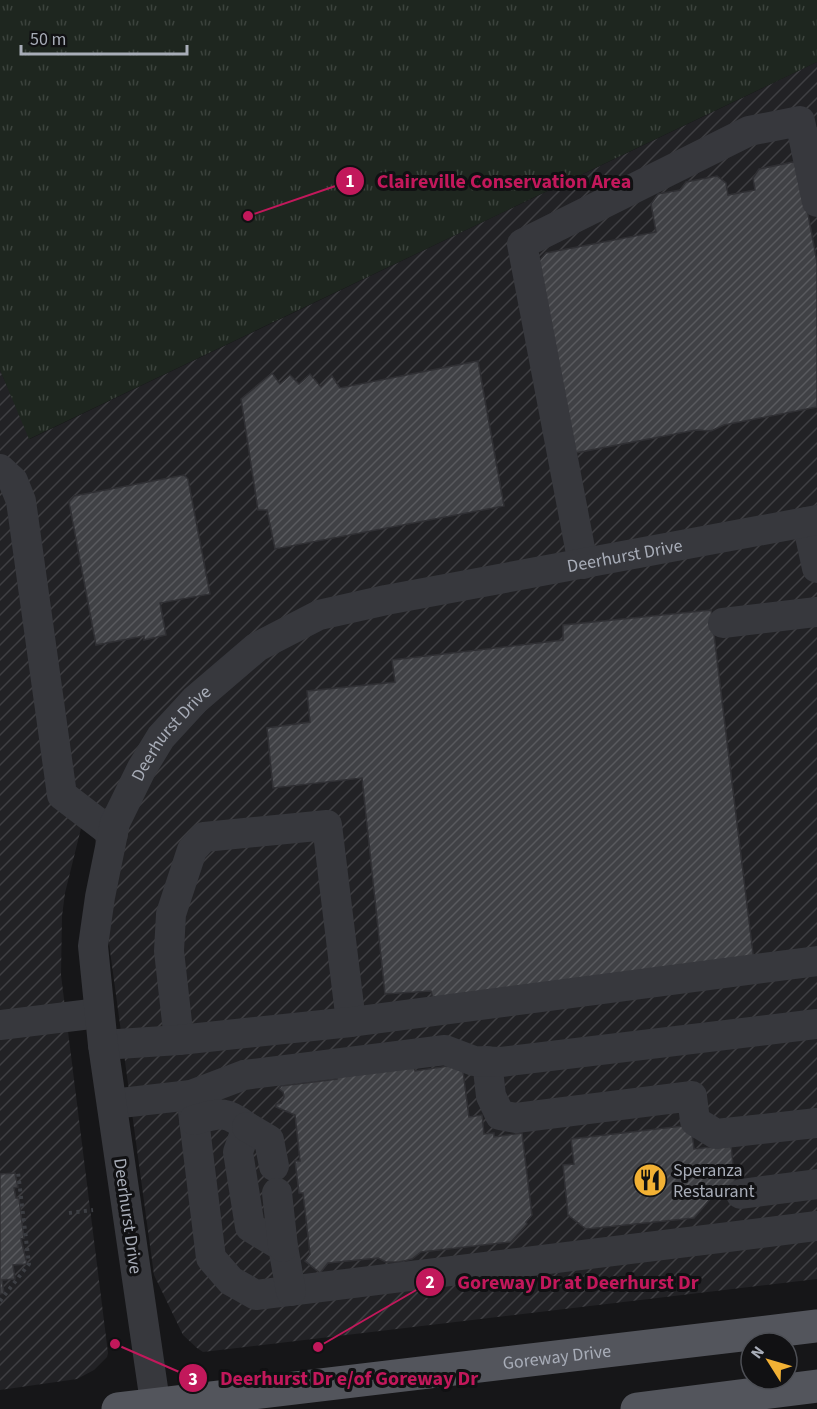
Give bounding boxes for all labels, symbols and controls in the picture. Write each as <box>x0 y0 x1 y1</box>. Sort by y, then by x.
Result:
scale bar <box>21 18 188 56</box>
text: 50 m <box>30 27 66 52</box>
callout: Claireville Conservation Area <box>335 162 643 200</box>
text: Claireville Conservation Area <box>377 168 631 196</box>
text: 1 <box>345 169 355 194</box>
street label: Deerhurst Drive <box>565 533 685 579</box>
street label: Deerhurst Drive <box>125 680 217 785</box>
street label: Deerhurst Drive <box>107 1156 148 1276</box>
place label: Speranza Restaurant <box>673 1158 755 1204</box>
restaurant icon: Speranza Restaurant <box>632 1162 668 1198</box>
callout: Goreway Dr at Deerhurst Dr <box>415 1263 710 1301</box>
text: Goreway Dr at Deerhurst Dr <box>457 1269 699 1297</box>
text: 2 <box>425 1270 435 1295</box>
north arrow <box>739 1331 799 1391</box>
street label: Goreway Drive <box>501 1339 613 1376</box>
text: N <box>746 1342 770 1363</box>
callout: Deerhurst Dr e/of Goreway Dr <box>178 1359 490 1397</box>
text: Deerhurst Dr e/of Goreway Dr <box>220 1365 478 1393</box>
text: 3 <box>188 1367 198 1392</box>

